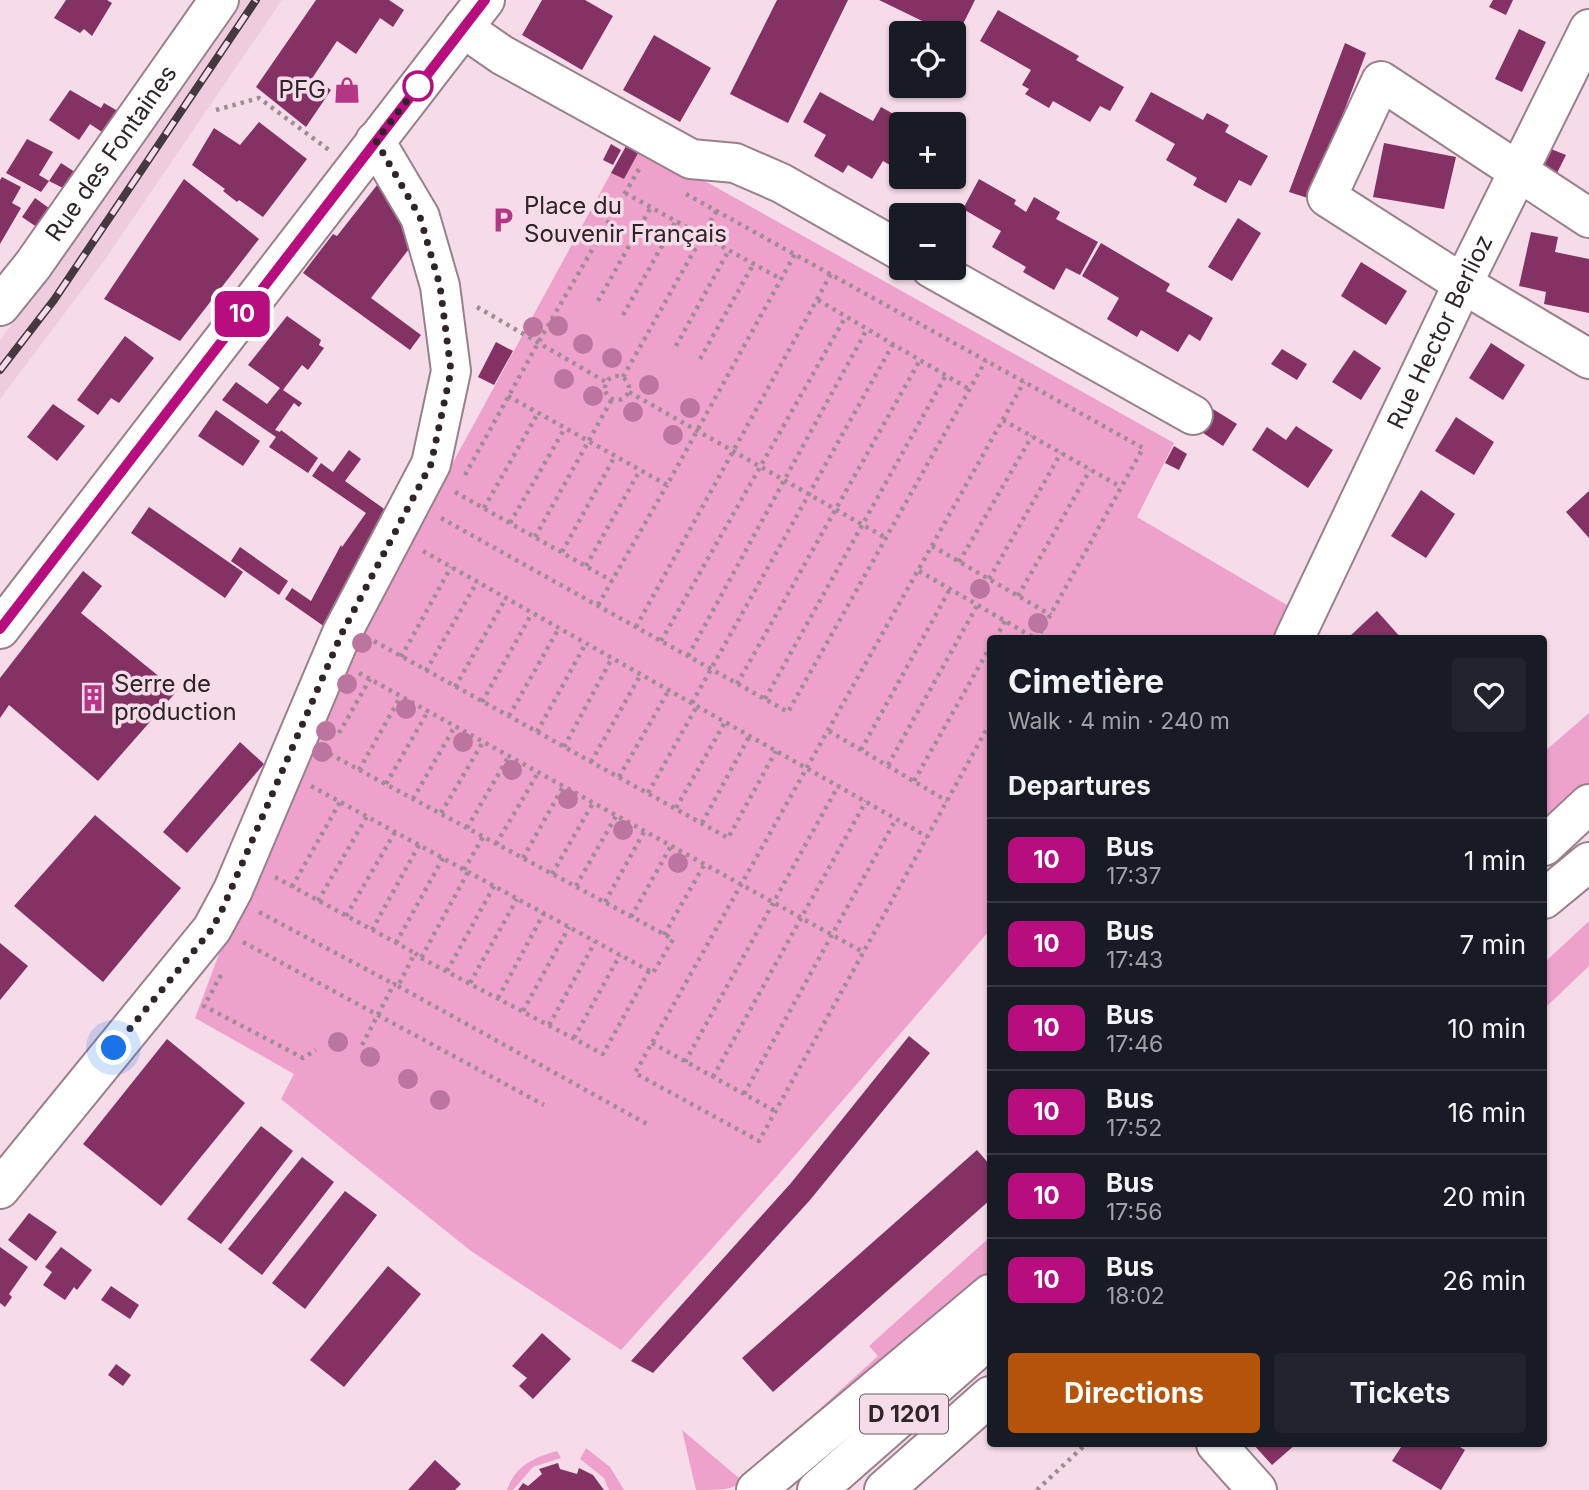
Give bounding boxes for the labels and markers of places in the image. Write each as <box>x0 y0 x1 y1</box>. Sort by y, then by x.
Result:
unlabelled marker <box>403 71 433 101</box>
place label: PFG <box>279 75 326 104</box>
shop icon: PFG <box>332 75 362 105</box>
place label: Place du Souvenir Français <box>524 191 727 248</box>
parking icon: Place du Souvenir Français <box>488 205 518 235</box>
place label: Serre de production <box>114 669 237 726</box>
building icon: Serre de production <box>78 683 108 713</box>

